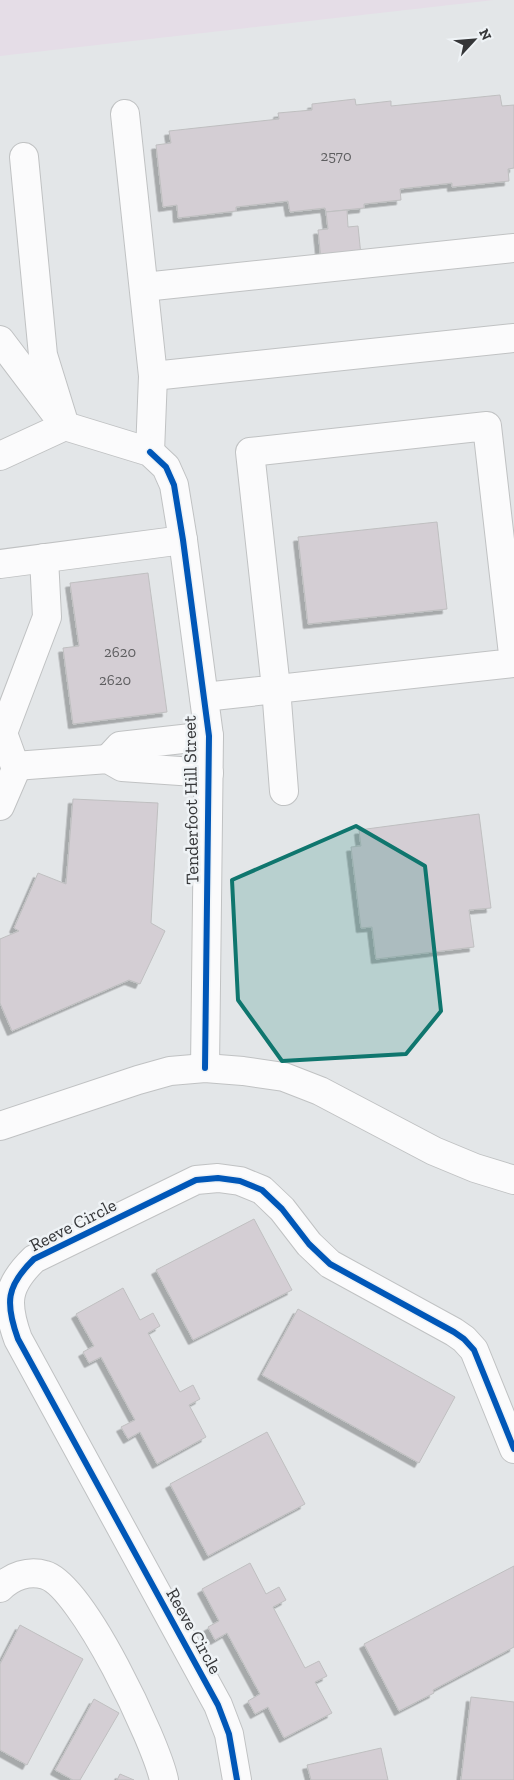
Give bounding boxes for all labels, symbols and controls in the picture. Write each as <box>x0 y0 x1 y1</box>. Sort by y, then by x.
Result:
north arrow <box>449 15 499 65</box>
text: N <box>475 26 495 43</box>
house number: 2570 <box>320 147 352 165</box>
house number: 2620 <box>104 643 136 661</box>
house number: 2620 <box>99 671 131 689</box>
street label: Tenderfoot Hill Street <box>179 715 203 885</box>
street label: Reeve Circle <box>26 1194 120 1256</box>
street label: Reeve Circle <box>161 1584 227 1678</box>

